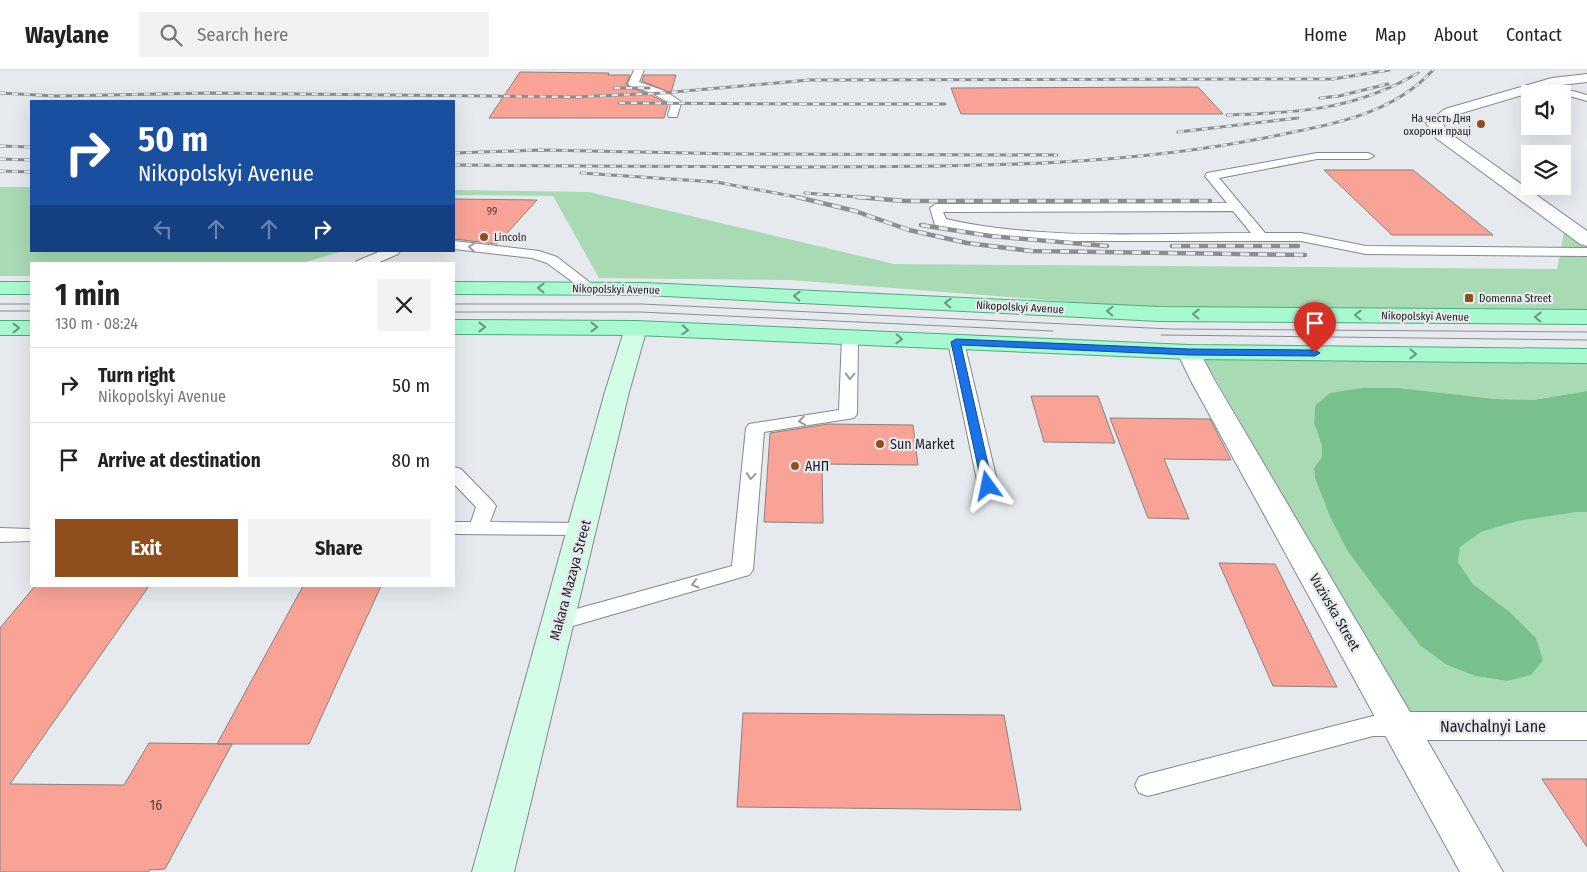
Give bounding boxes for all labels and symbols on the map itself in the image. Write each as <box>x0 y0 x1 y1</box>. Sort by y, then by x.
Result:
place label: На честь Дня охорони праці <box>1403 112 1471 138</box>
marker: На честь Дня охорони праці <box>1475 118 1487 130</box>
house number: 99 <box>487 205 497 218</box>
marker: Lincoln <box>478 231 490 243</box>
place label: Lincoln <box>494 231 526 244</box>
one-way arrow <box>467 242 475 253</box>
street label: Nikopolskyi Avenue <box>572 282 660 297</box>
one-way arrow <box>537 283 544 293</box>
one-way arrow <box>793 291 800 301</box>
marker: Domenna Street <box>1463 292 1475 304</box>
place label: Domenna Street <box>1479 292 1552 305</box>
one-way arrow <box>944 298 952 309</box>
street label: Nikopolskyi Avenue <box>976 299 1064 316</box>
pin <box>1294 302 1336 353</box>
one-way arrow <box>1106 306 1114 317</box>
one-way arrow <box>1192 309 1200 319</box>
street label: Nikopolskyi Avenue <box>1381 309 1469 324</box>
one-way arrow <box>1354 310 1362 320</box>
one-way arrow <box>1534 312 1542 322</box>
one-way arrow <box>478 322 486 332</box>
one-way arrow <box>590 322 598 333</box>
one-way arrow <box>12 323 20 333</box>
one-way arrow <box>681 325 689 335</box>
one-way arrow <box>895 334 903 345</box>
one-way arrow <box>1410 349 1417 359</box>
one-way arrow <box>844 372 855 380</box>
one-way arrow <box>797 415 805 426</box>
place label: Sun Market <box>890 436 955 453</box>
marker: Sun Market <box>874 438 886 450</box>
place label: АНП <box>805 458 829 475</box>
position arrow <box>961 459 1013 511</box>
marker: АНП <box>789 460 801 472</box>
one-way arrow <box>745 472 756 480</box>
street label: Makara Mazaya Street <box>546 518 595 642</box>
street label: Vuzivska Street <box>1306 571 1364 654</box>
one-way arrow <box>691 578 699 588</box>
street label: Navchalnyi Lane <box>1440 717 1546 736</box>
house number: 16 <box>150 797 162 814</box>

